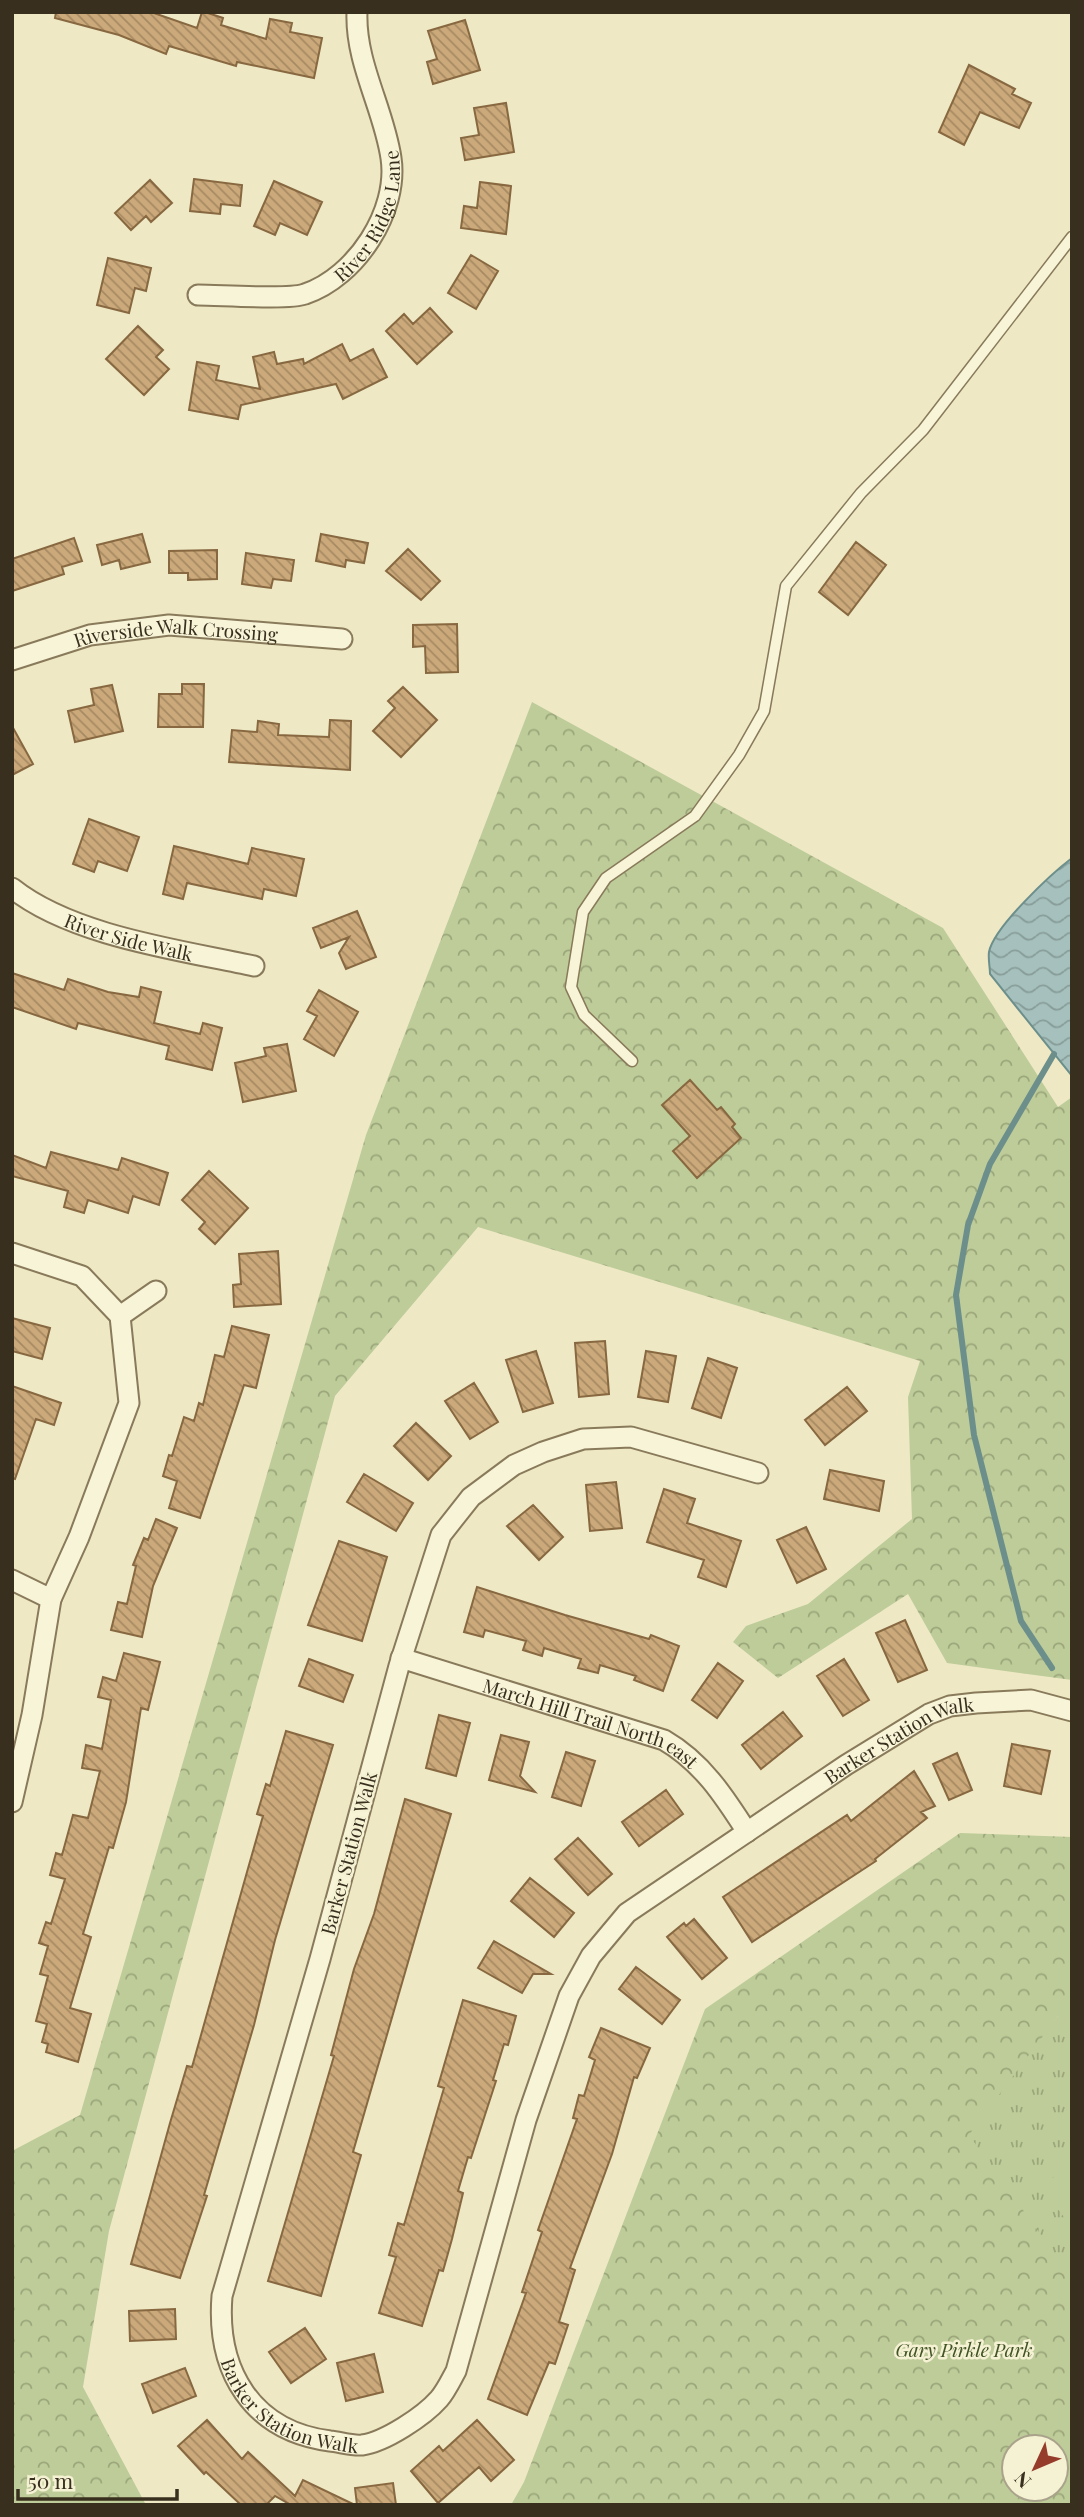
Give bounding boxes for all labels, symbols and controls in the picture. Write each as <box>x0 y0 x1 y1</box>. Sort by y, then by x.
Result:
street label: River Ridge Lane <box>328 149 405 287</box>
street label: Riverside Walk Crossing <box>70 611 279 652</box>
street label: River Side Walk <box>61 907 196 967</box>
street label: March Hill Trail North east <box>480 1671 705 1774</box>
street label: Barker Station Walk <box>819 1690 976 1789</box>
street label: Barker Station Walk <box>314 1768 382 1937</box>
park label: Gary Pirkle Park <box>895 2336 1033 2362</box>
street label: Barker Station Walk <box>216 2354 360 2458</box>
north arrow <box>1000 2433 1070 2503</box>
scale bar <box>18 2458 177 2502</box>
text: 50 m <box>28 2466 74 2494</box>
text: N <box>1008 2466 1036 2494</box>

